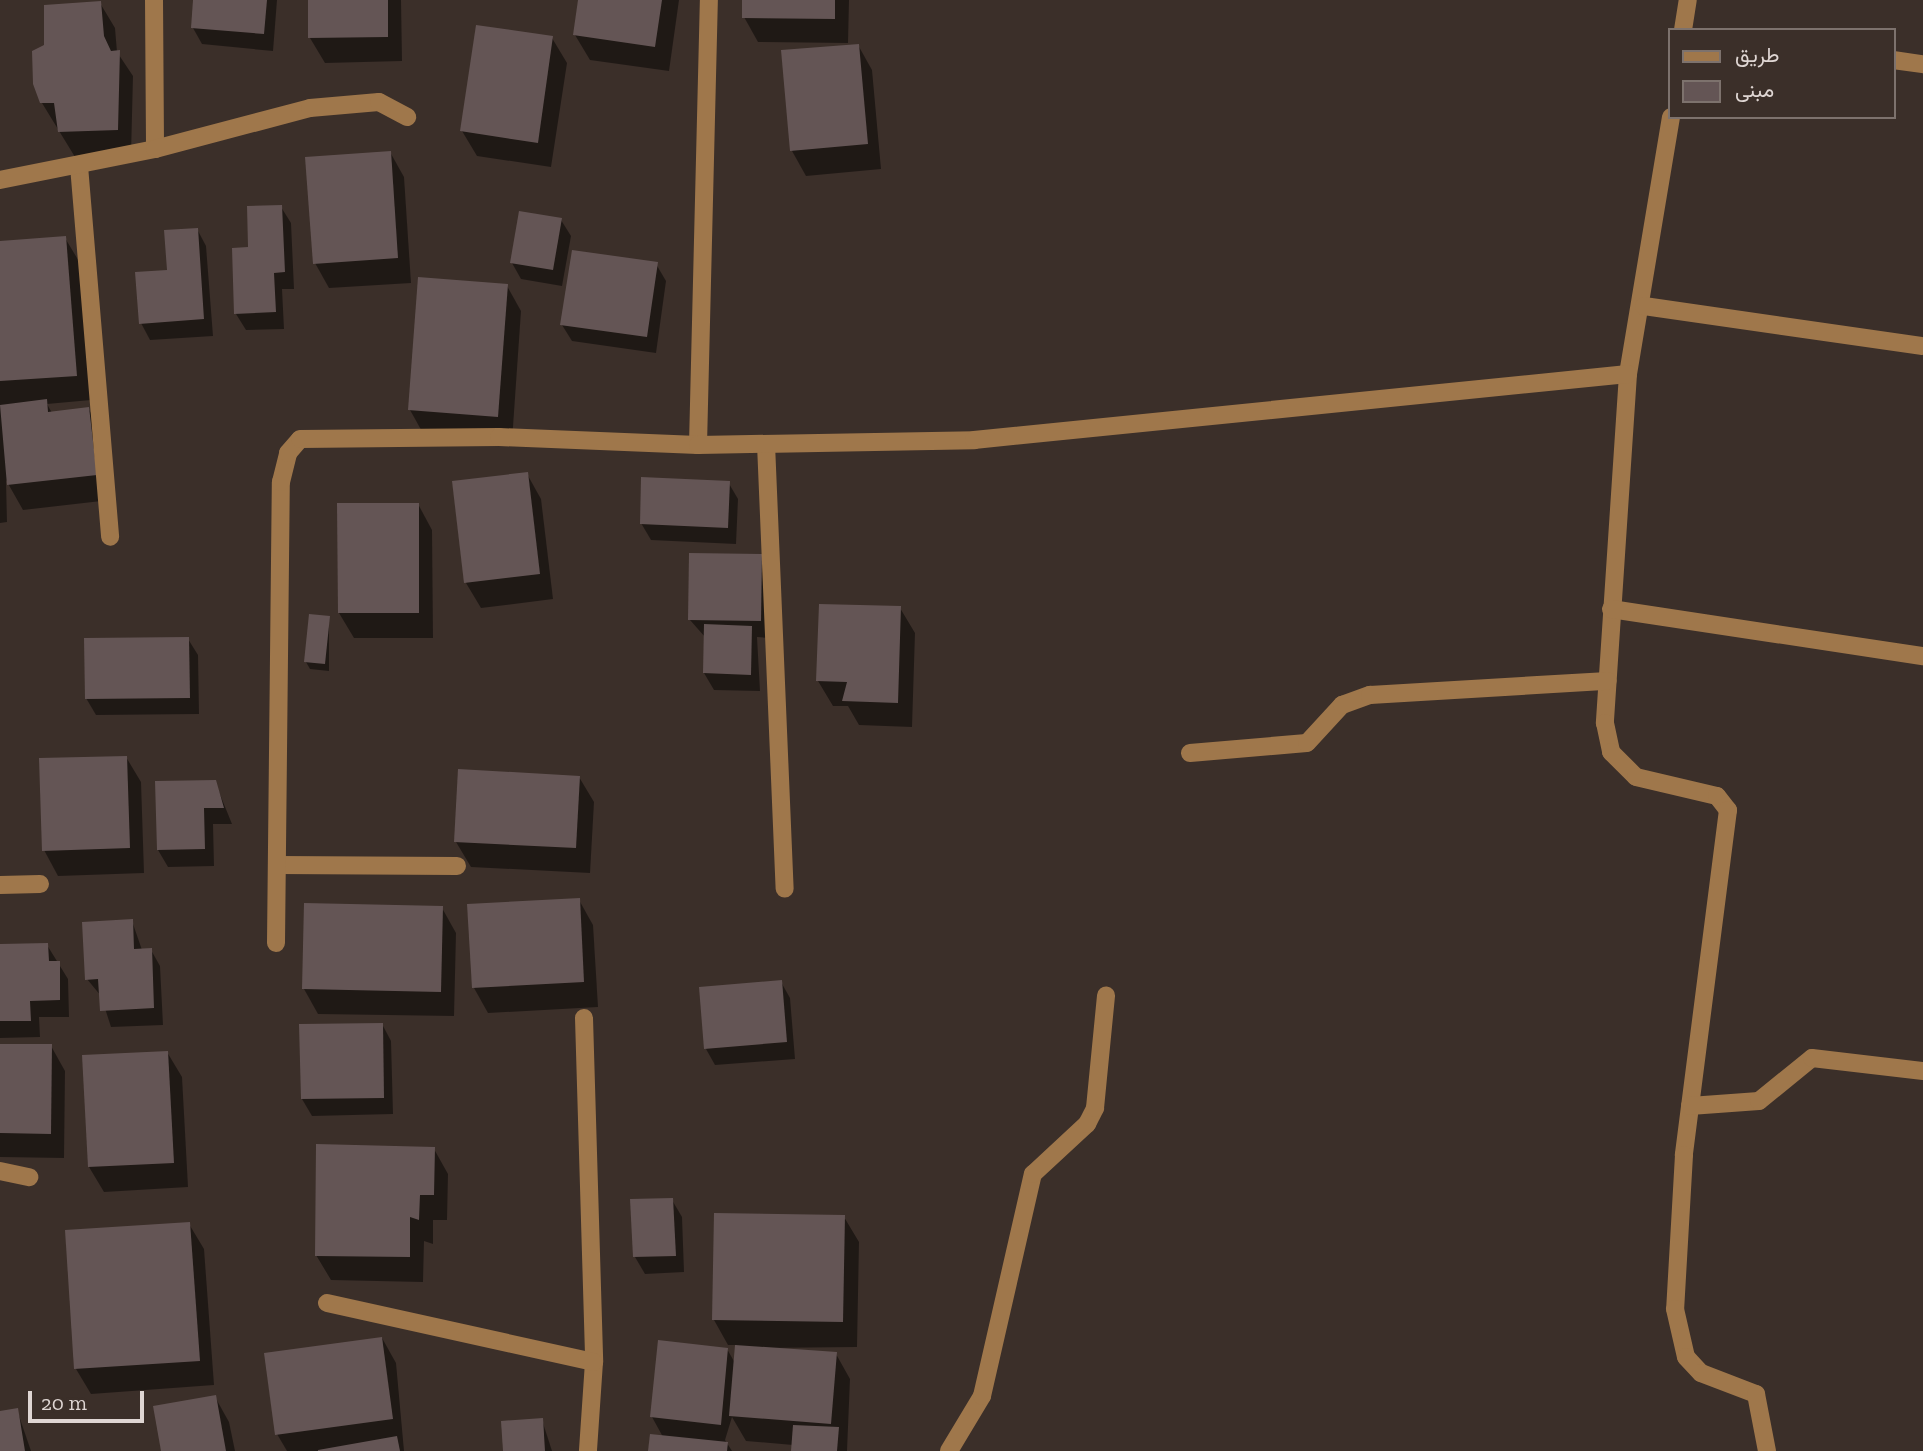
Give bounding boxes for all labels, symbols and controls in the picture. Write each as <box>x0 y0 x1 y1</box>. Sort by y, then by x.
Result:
legend <box>1668 28 1895 119</box>
text: طريق <box>1735 42 1780 67</box>
text: مبنى <box>1735 77 1774 102</box>
scale bar <box>32 1378 147 1422</box>
text: 20 m <box>41 1390 87 1415</box>

